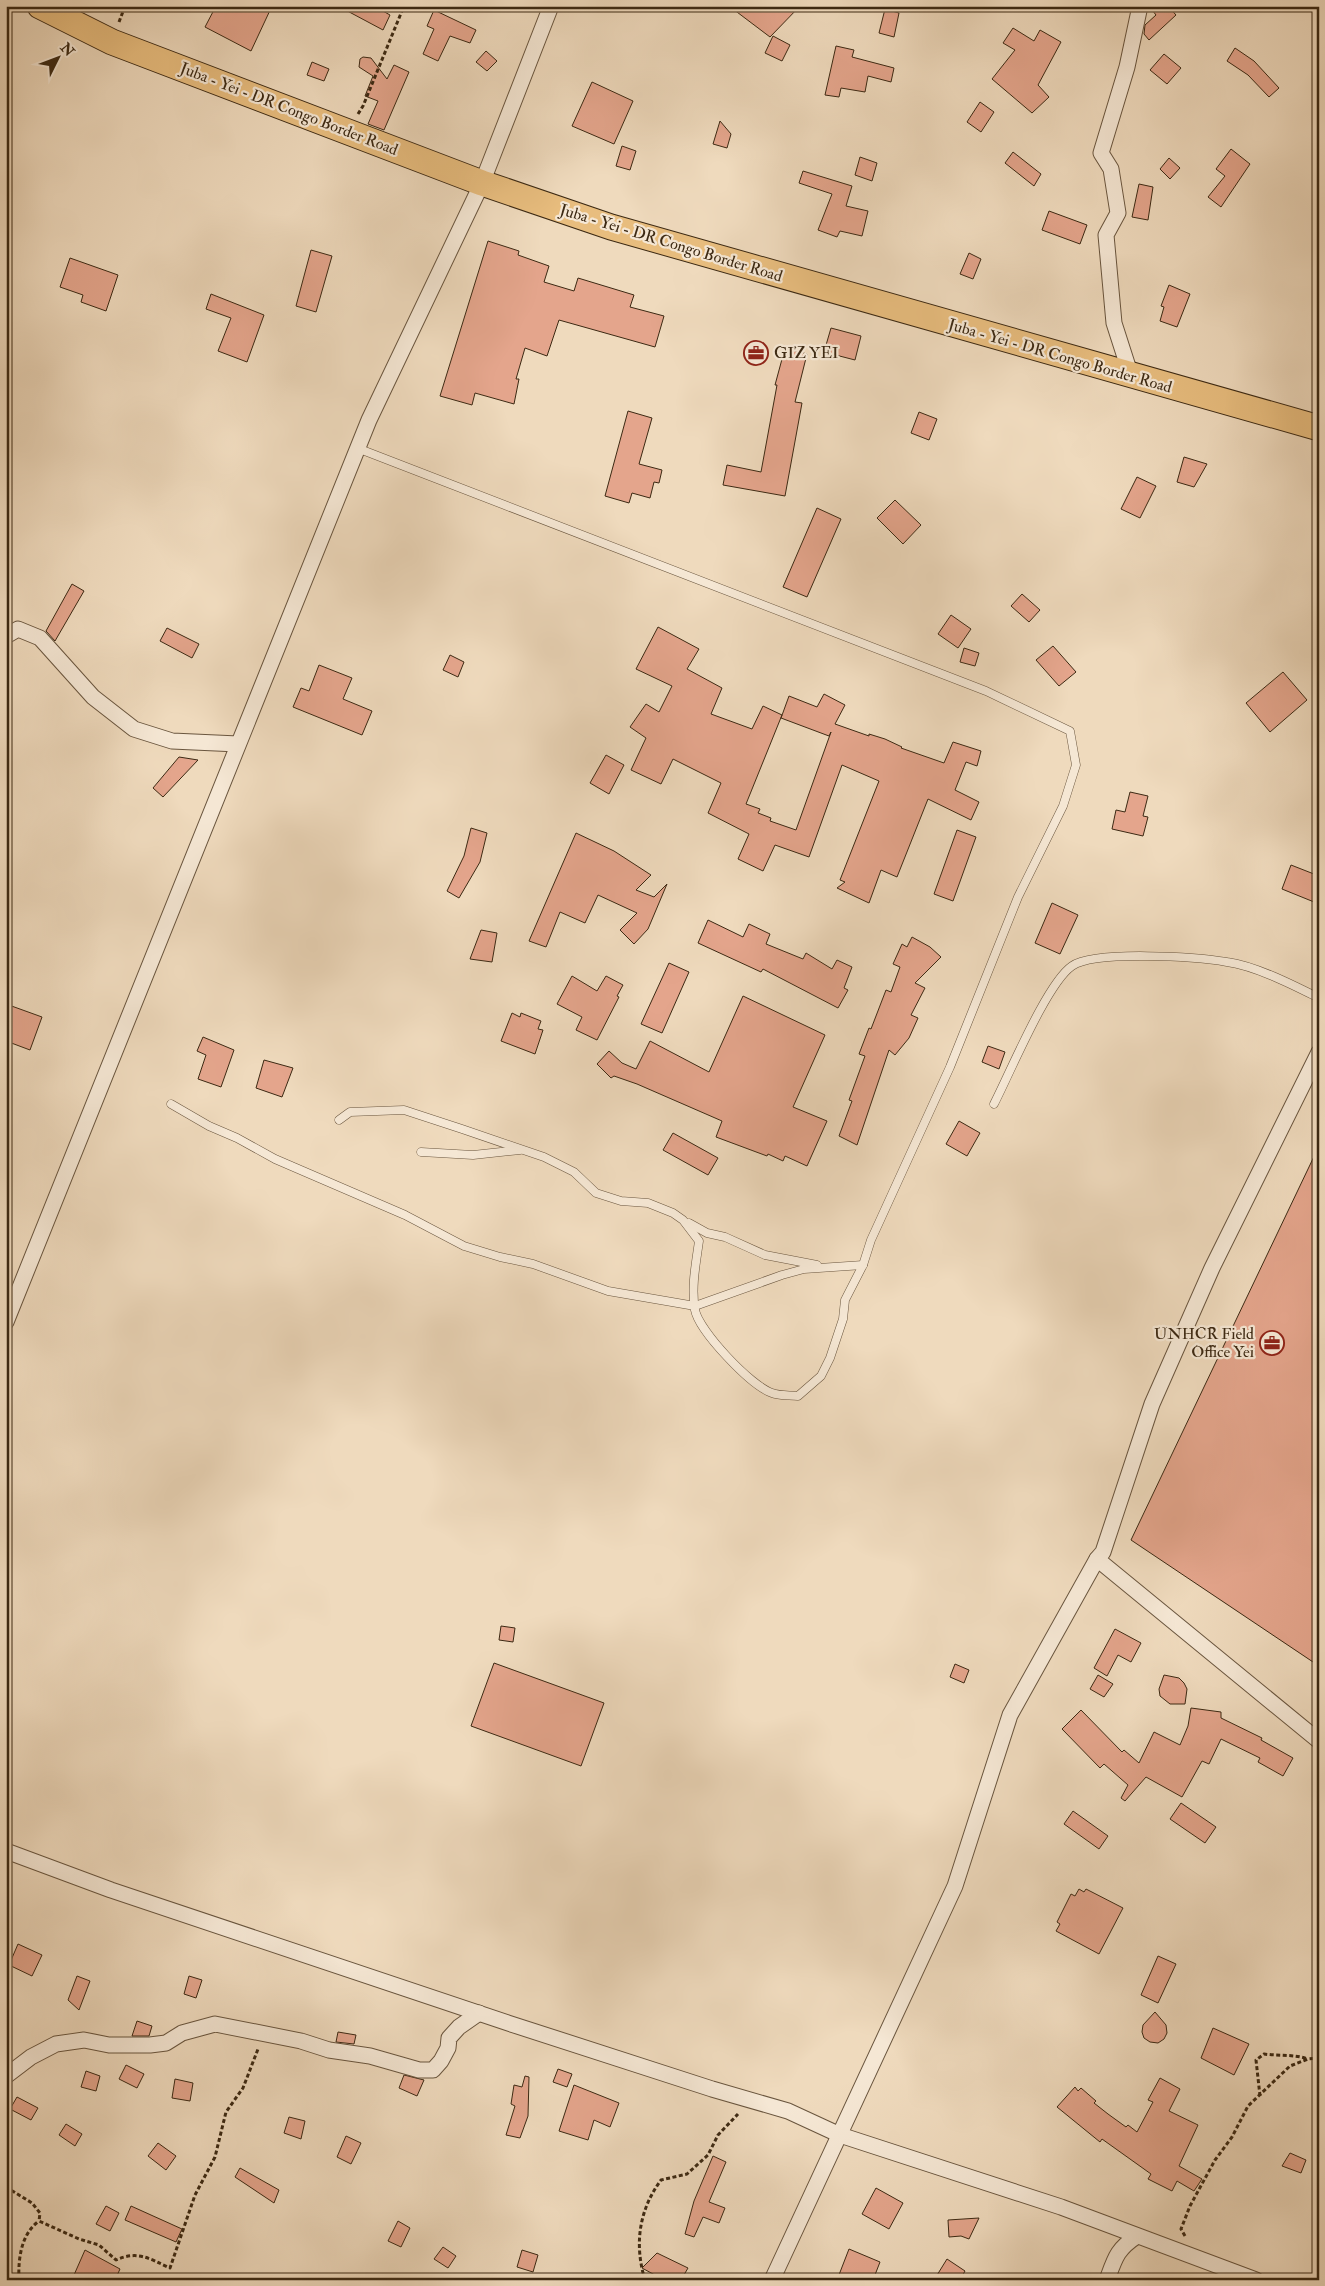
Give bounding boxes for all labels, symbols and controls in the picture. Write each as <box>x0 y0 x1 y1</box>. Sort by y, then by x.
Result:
north arrow <box>32 32 82 82</box>
text: N <box>56 39 78 60</box>
street label: Juba - Yei - DR Congo Border Road <box>176 58 401 161</box>
street label: Juba - Yei - DR Congo Border Road <box>556 199 785 287</box>
street label: Juba - Yei - DR Congo Border Road <box>945 314 1174 399</box>
office icon: GIZ YEI <box>743 340 769 366</box>
place label: GIZ YEI <box>774 343 838 363</box>
place label: UNHCR Field Office Yei <box>1154 1324 1254 1362</box>
office icon: UNHCR Field Office Yei <box>1259 1330 1285 1356</box>

